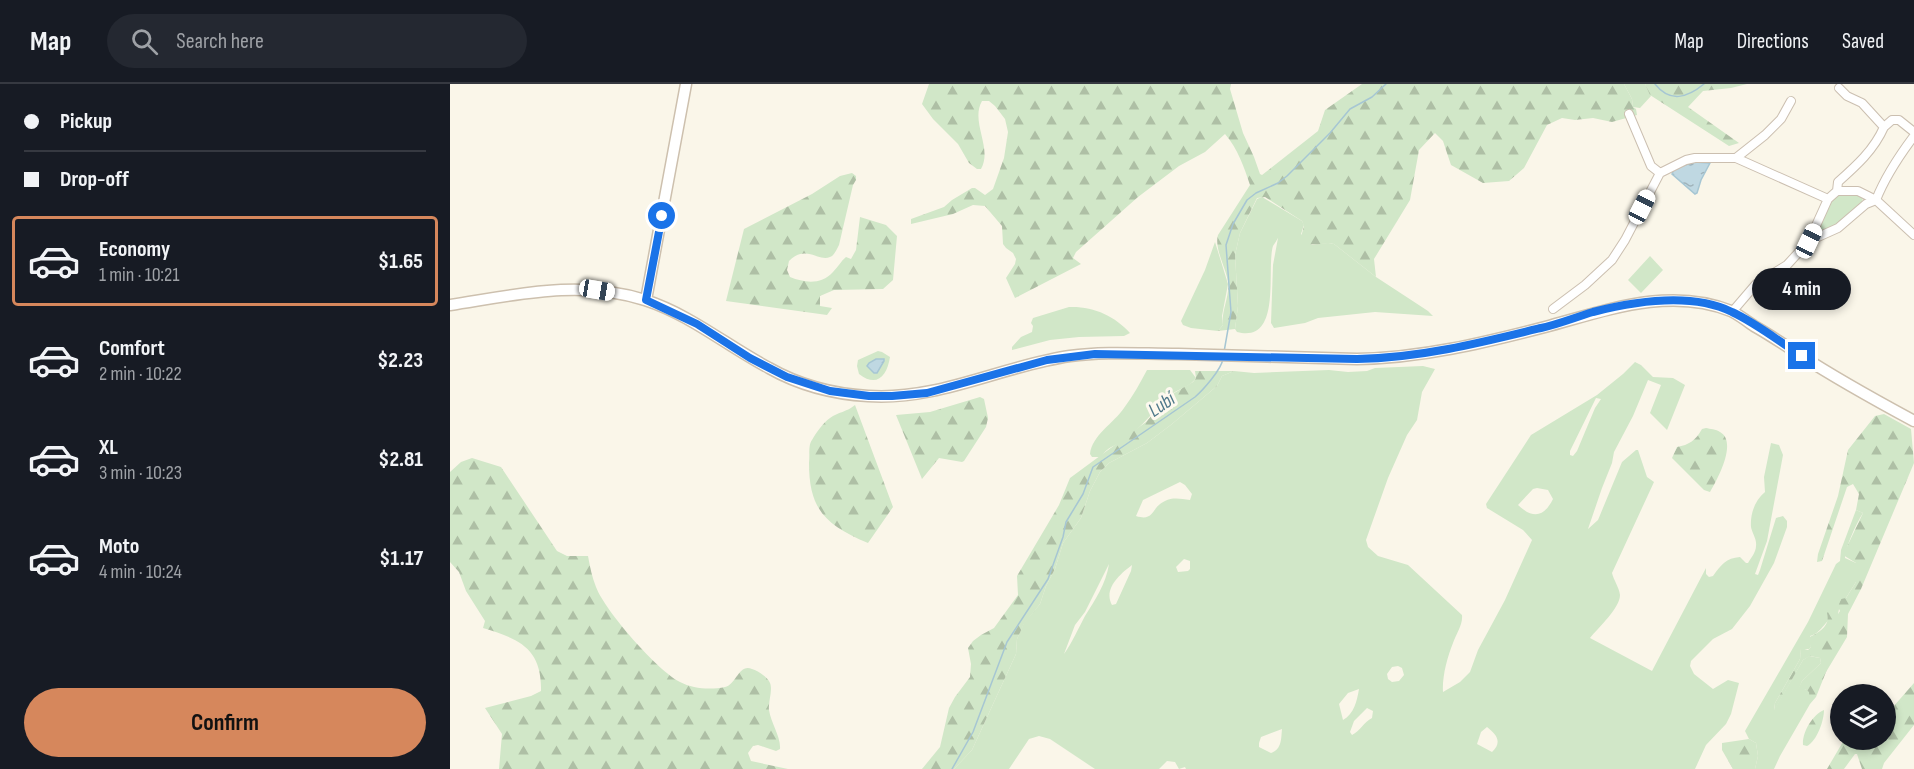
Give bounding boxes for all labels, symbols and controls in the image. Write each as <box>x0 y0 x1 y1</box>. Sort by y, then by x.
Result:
search box <box>107 14 527 68</box>
text: Map <box>30 25 71 58</box>
icon: search <box>128 25 161 58</box>
text: Search here <box>176 28 264 55</box>
text: Map <box>1674 29 1704 54</box>
text: Directions <box>1737 29 1809 54</box>
text: Saved <box>1842 29 1884 54</box>
text: Pickup <box>60 108 112 135</box>
text: Drop-off <box>60 166 129 193</box>
car <box>1626 187 1658 227</box>
route start <box>648 202 675 229</box>
car <box>1793 221 1825 261</box>
icon: car <box>27 234 81 288</box>
text: Economy <box>99 236 170 263</box>
text: $1.65 <box>378 248 423 275</box>
text: 1 min · 10:21 <box>99 263 179 287</box>
callout: 4 min <box>1752 269 1852 311</box>
text: 4 min <box>1782 277 1821 301</box>
car <box>578 278 616 302</box>
icon: car <box>27 333 81 387</box>
text: Comfort <box>99 335 165 362</box>
route end <box>1788 342 1815 369</box>
text: $2.23 <box>377 347 423 374</box>
text: 2 min · 10:22 <box>99 362 182 386</box>
water label: Lubí <box>1144 386 1181 422</box>
icon: car <box>27 432 81 486</box>
text: XL <box>99 434 118 461</box>
text: $2.81 <box>378 446 423 473</box>
text: 3 min · 10:23 <box>99 461 182 485</box>
icon: car <box>27 531 81 585</box>
text: Moto <box>99 533 139 560</box>
text: $1.17 <box>379 545 423 572</box>
text: 4 min · 10:24 <box>99 560 182 584</box>
map controls <box>1830 684 1896 750</box>
button: layers <box>1830 684 1896 750</box>
button: Confirm <box>24 688 426 757</box>

